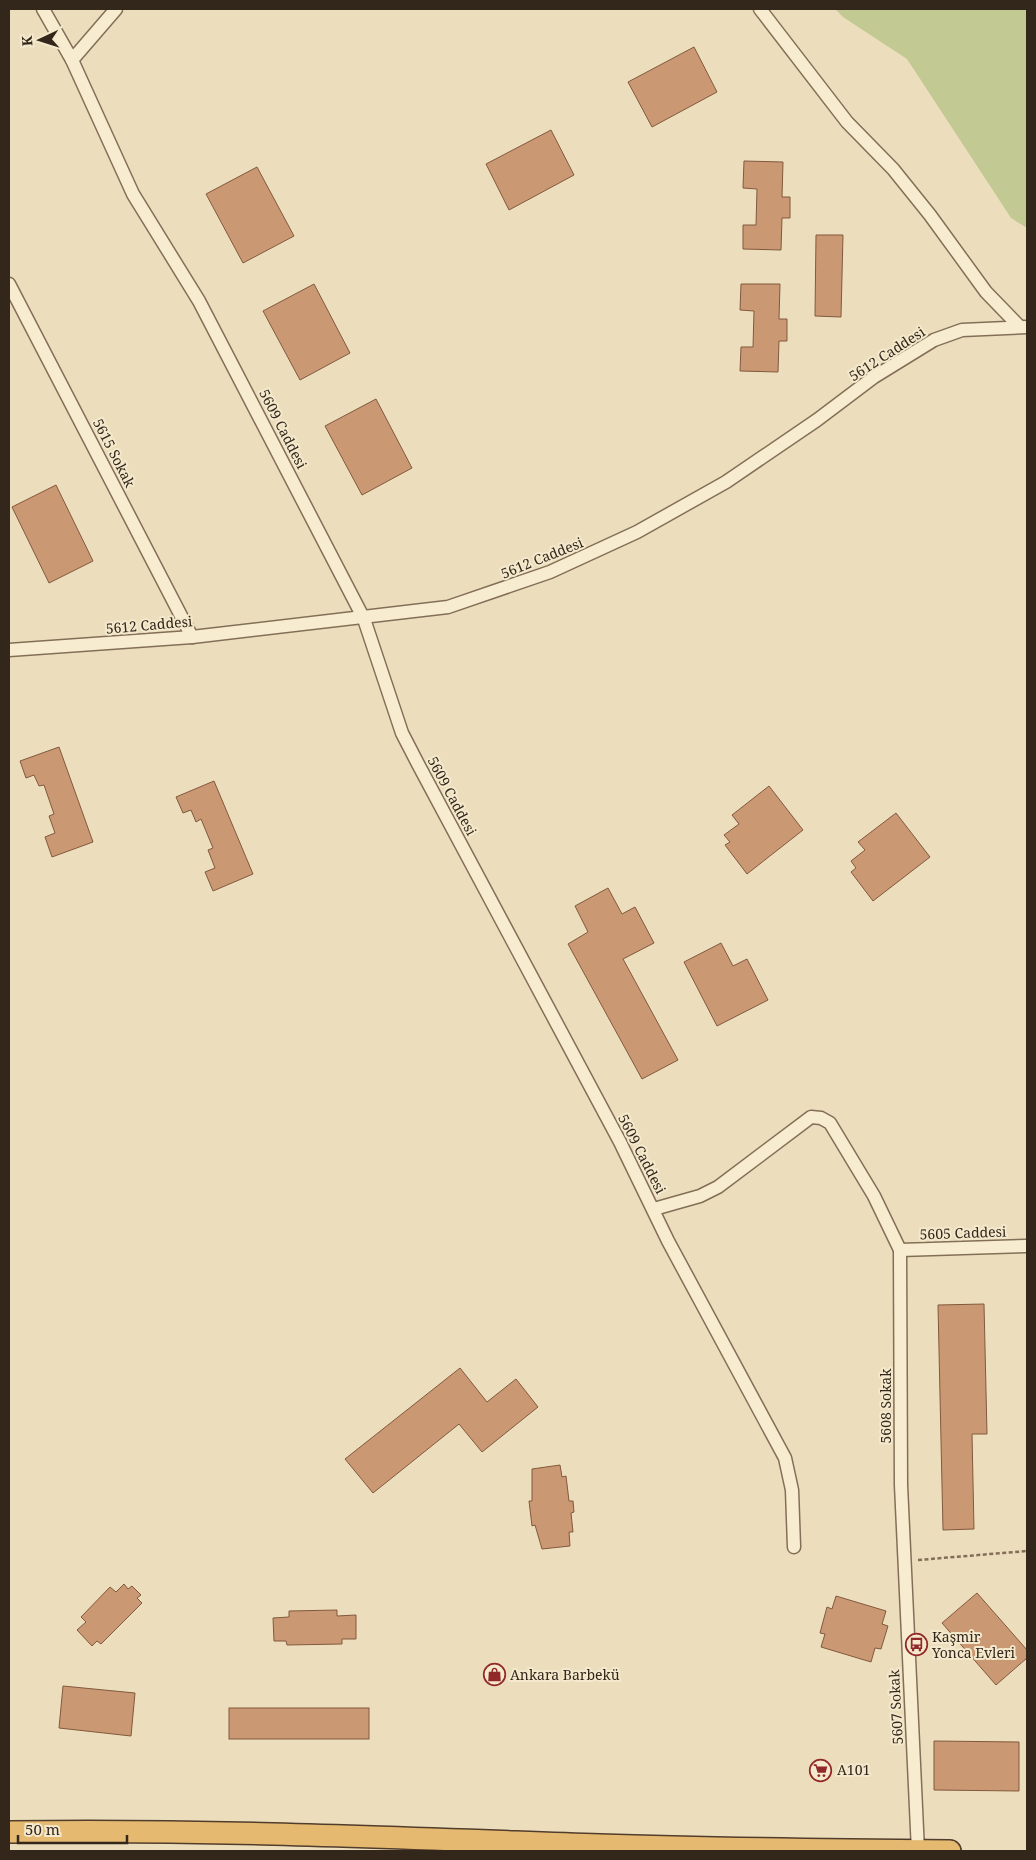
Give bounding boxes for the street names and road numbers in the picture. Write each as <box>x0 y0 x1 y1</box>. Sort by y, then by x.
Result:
street label: 5612 Caddesi <box>845 322 929 385</box>
street label: 5609 Caddesi <box>255 386 312 472</box>
street label: 5615 Sokak <box>89 415 140 491</box>
street label: 5612 Caddesi <box>498 532 586 583</box>
street label: 5612 Caddesi <box>105 611 194 638</box>
street label: 5609 Caddesi <box>424 753 481 839</box>
street label: 5609 Caddesi <box>614 1111 671 1197</box>
street label: 5605 Caddesi <box>919 1221 1007 1244</box>
street label: 5608 Sokak <box>876 1368 895 1443</box>
street label: 5607 Sokak <box>884 1668 907 1745</box>

